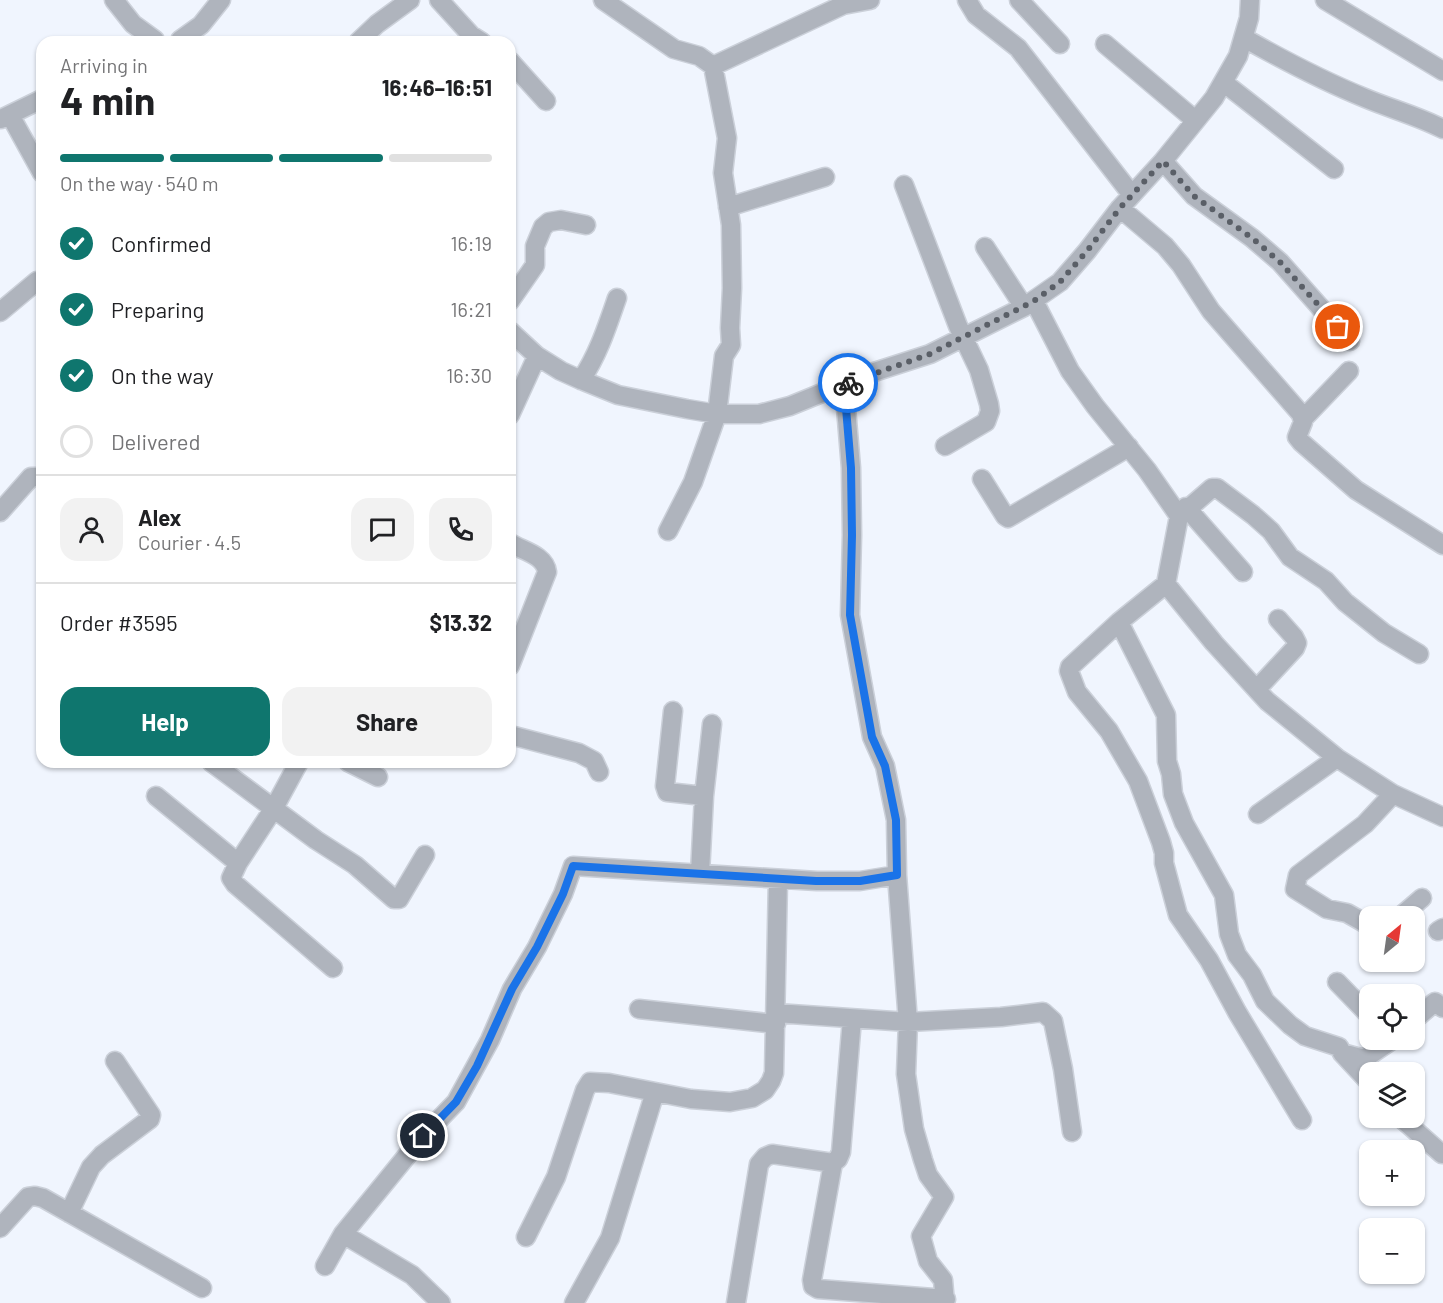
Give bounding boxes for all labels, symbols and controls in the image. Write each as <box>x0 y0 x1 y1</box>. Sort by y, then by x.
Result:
text: Arriving in <box>60 53 148 77</box>
text: 16:46–16:51 <box>382 74 492 100</box>
text: 4 min <box>60 76 155 123</box>
text: On the way · 540 m <box>60 171 219 195</box>
icon: check <box>60 227 93 260</box>
text: Confirmed <box>111 230 211 256</box>
text: 16:19 <box>451 231 492 255</box>
icon: check <box>60 293 93 326</box>
text: Preparing <box>111 296 204 322</box>
text: 16:21 <box>450 297 492 321</box>
pin <box>1312 301 1363 352</box>
icon: bag <box>1321 310 1354 343</box>
courier <box>818 353 878 413</box>
icon: check <box>60 359 93 392</box>
text: On the way <box>111 362 214 388</box>
text: 16:30 <box>446 363 492 387</box>
icon: bike <box>832 367 865 400</box>
text: Delivered <box>111 428 200 454</box>
button: person <box>60 498 123 561</box>
button: chat <box>351 498 414 561</box>
button: phone <box>429 498 492 561</box>
text: Alex <box>138 504 181 530</box>
text: Courier · 4.5 <box>138 530 241 554</box>
text: Order #3595 <box>60 609 178 635</box>
text: $13.32 <box>430 609 492 635</box>
button: Help <box>60 687 270 756</box>
button: Share <box>282 687 492 756</box>
north arrow <box>1359 906 1425 972</box>
map controls <box>1359 906 1425 1284</box>
button: locate <box>1359 984 1425 1050</box>
button: layers <box>1359 1062 1425 1128</box>
pin <box>397 1110 448 1161</box>
icon: home <box>406 1119 439 1152</box>
button: + <box>1359 1140 1425 1206</box>
button: − <box>1359 1218 1425 1284</box>

